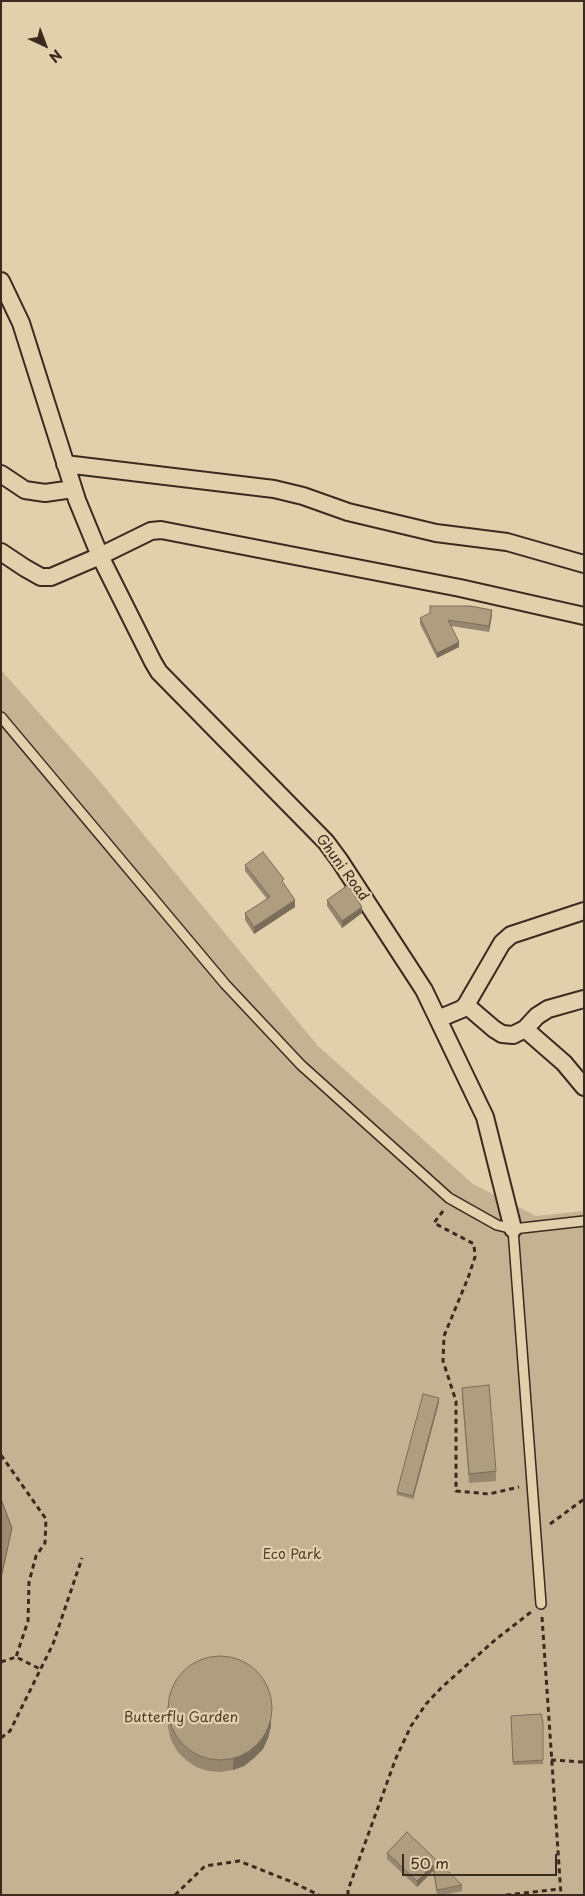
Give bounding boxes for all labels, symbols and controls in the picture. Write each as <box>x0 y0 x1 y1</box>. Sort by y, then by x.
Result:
north arrow <box>20 20 70 70</box>
text: N <box>44 45 67 68</box>
street label: Ghuni Road <box>312 831 372 905</box>
park label: Eco Park <box>262 1547 322 1563</box>
park label: Butterfly Garden <box>124 1710 238 1726</box>
scale bar <box>405 1844 560 1876</box>
text: 50 m <box>410 1851 449 1874</box>

